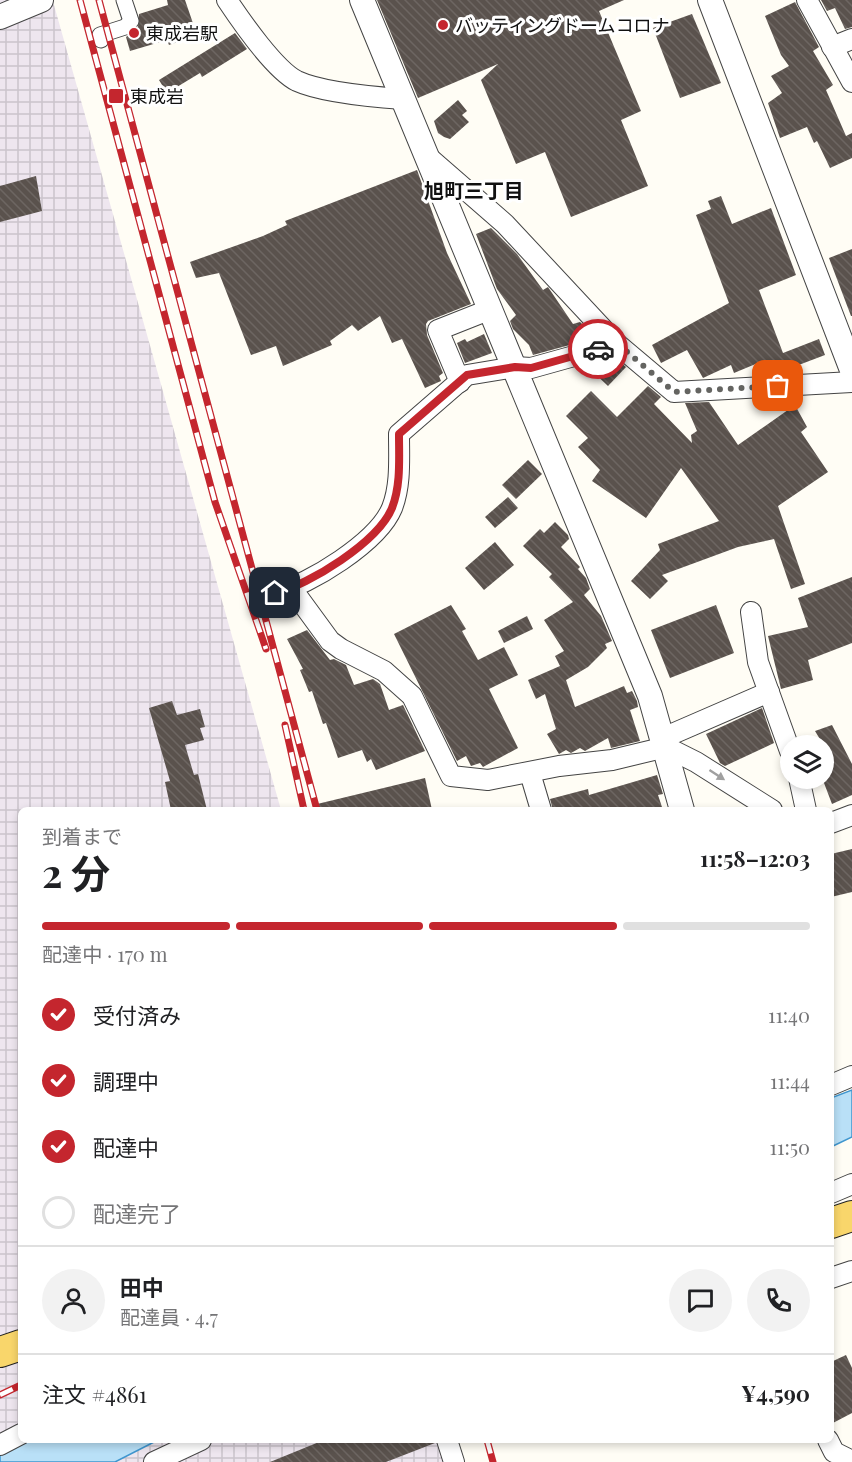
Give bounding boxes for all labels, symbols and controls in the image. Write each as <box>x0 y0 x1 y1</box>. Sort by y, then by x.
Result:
place label: バッティングドームコロナ <box>455 13 669 37</box>
marker: バッティングドームコロナ <box>436 18 450 32</box>
place label: 東成岩駅 <box>146 21 218 45</box>
marker: 東成岩駅 <box>127 26 141 40</box>
place label: 東成岩 <box>130 84 184 108</box>
marker: 東成岩 <box>107 87 125 105</box>
district label: 旭町三丁目 <box>424 176 524 203</box>
courier <box>568 319 628 379</box>
icon: car <box>582 333 615 366</box>
pin <box>752 360 803 411</box>
icon: bag <box>761 369 794 402</box>
pin <box>249 567 300 618</box>
icon: home <box>258 576 291 609</box>
map controls <box>780 735 834 789</box>
button: layers <box>780 735 834 789</box>
one-way arrow <box>709 770 725 781</box>
text: 到着まで <box>42 822 122 849</box>
text: 11:58–12:03 <box>700 843 810 873</box>
text: 2 分 <box>42 846 110 898</box>
text: 配達中 · 170 m <box>42 940 168 967</box>
icon: check <box>42 998 75 1031</box>
text: 受付済み <box>93 1000 181 1030</box>
text: 11:40 <box>768 1001 810 1028</box>
icon: check <box>42 1064 75 1097</box>
text: 調理中 <box>93 1066 159 1096</box>
text: 11:44 <box>770 1067 810 1094</box>
icon: check <box>42 1130 75 1163</box>
text: 配達中 <box>93 1132 159 1162</box>
text: 11:50 <box>770 1133 810 1160</box>
text: 配達完了 <box>93 1198 181 1228</box>
button: person <box>42 1269 105 1332</box>
button: chat <box>669 1269 732 1332</box>
button: phone <box>747 1269 810 1332</box>
text: 田中 <box>120 1272 164 1302</box>
text: 配達員 · 4.7 <box>120 1303 218 1330</box>
text: ¥4,590 <box>741 1378 810 1408</box>
text: 注文 #4861 <box>42 1379 147 1409</box>

